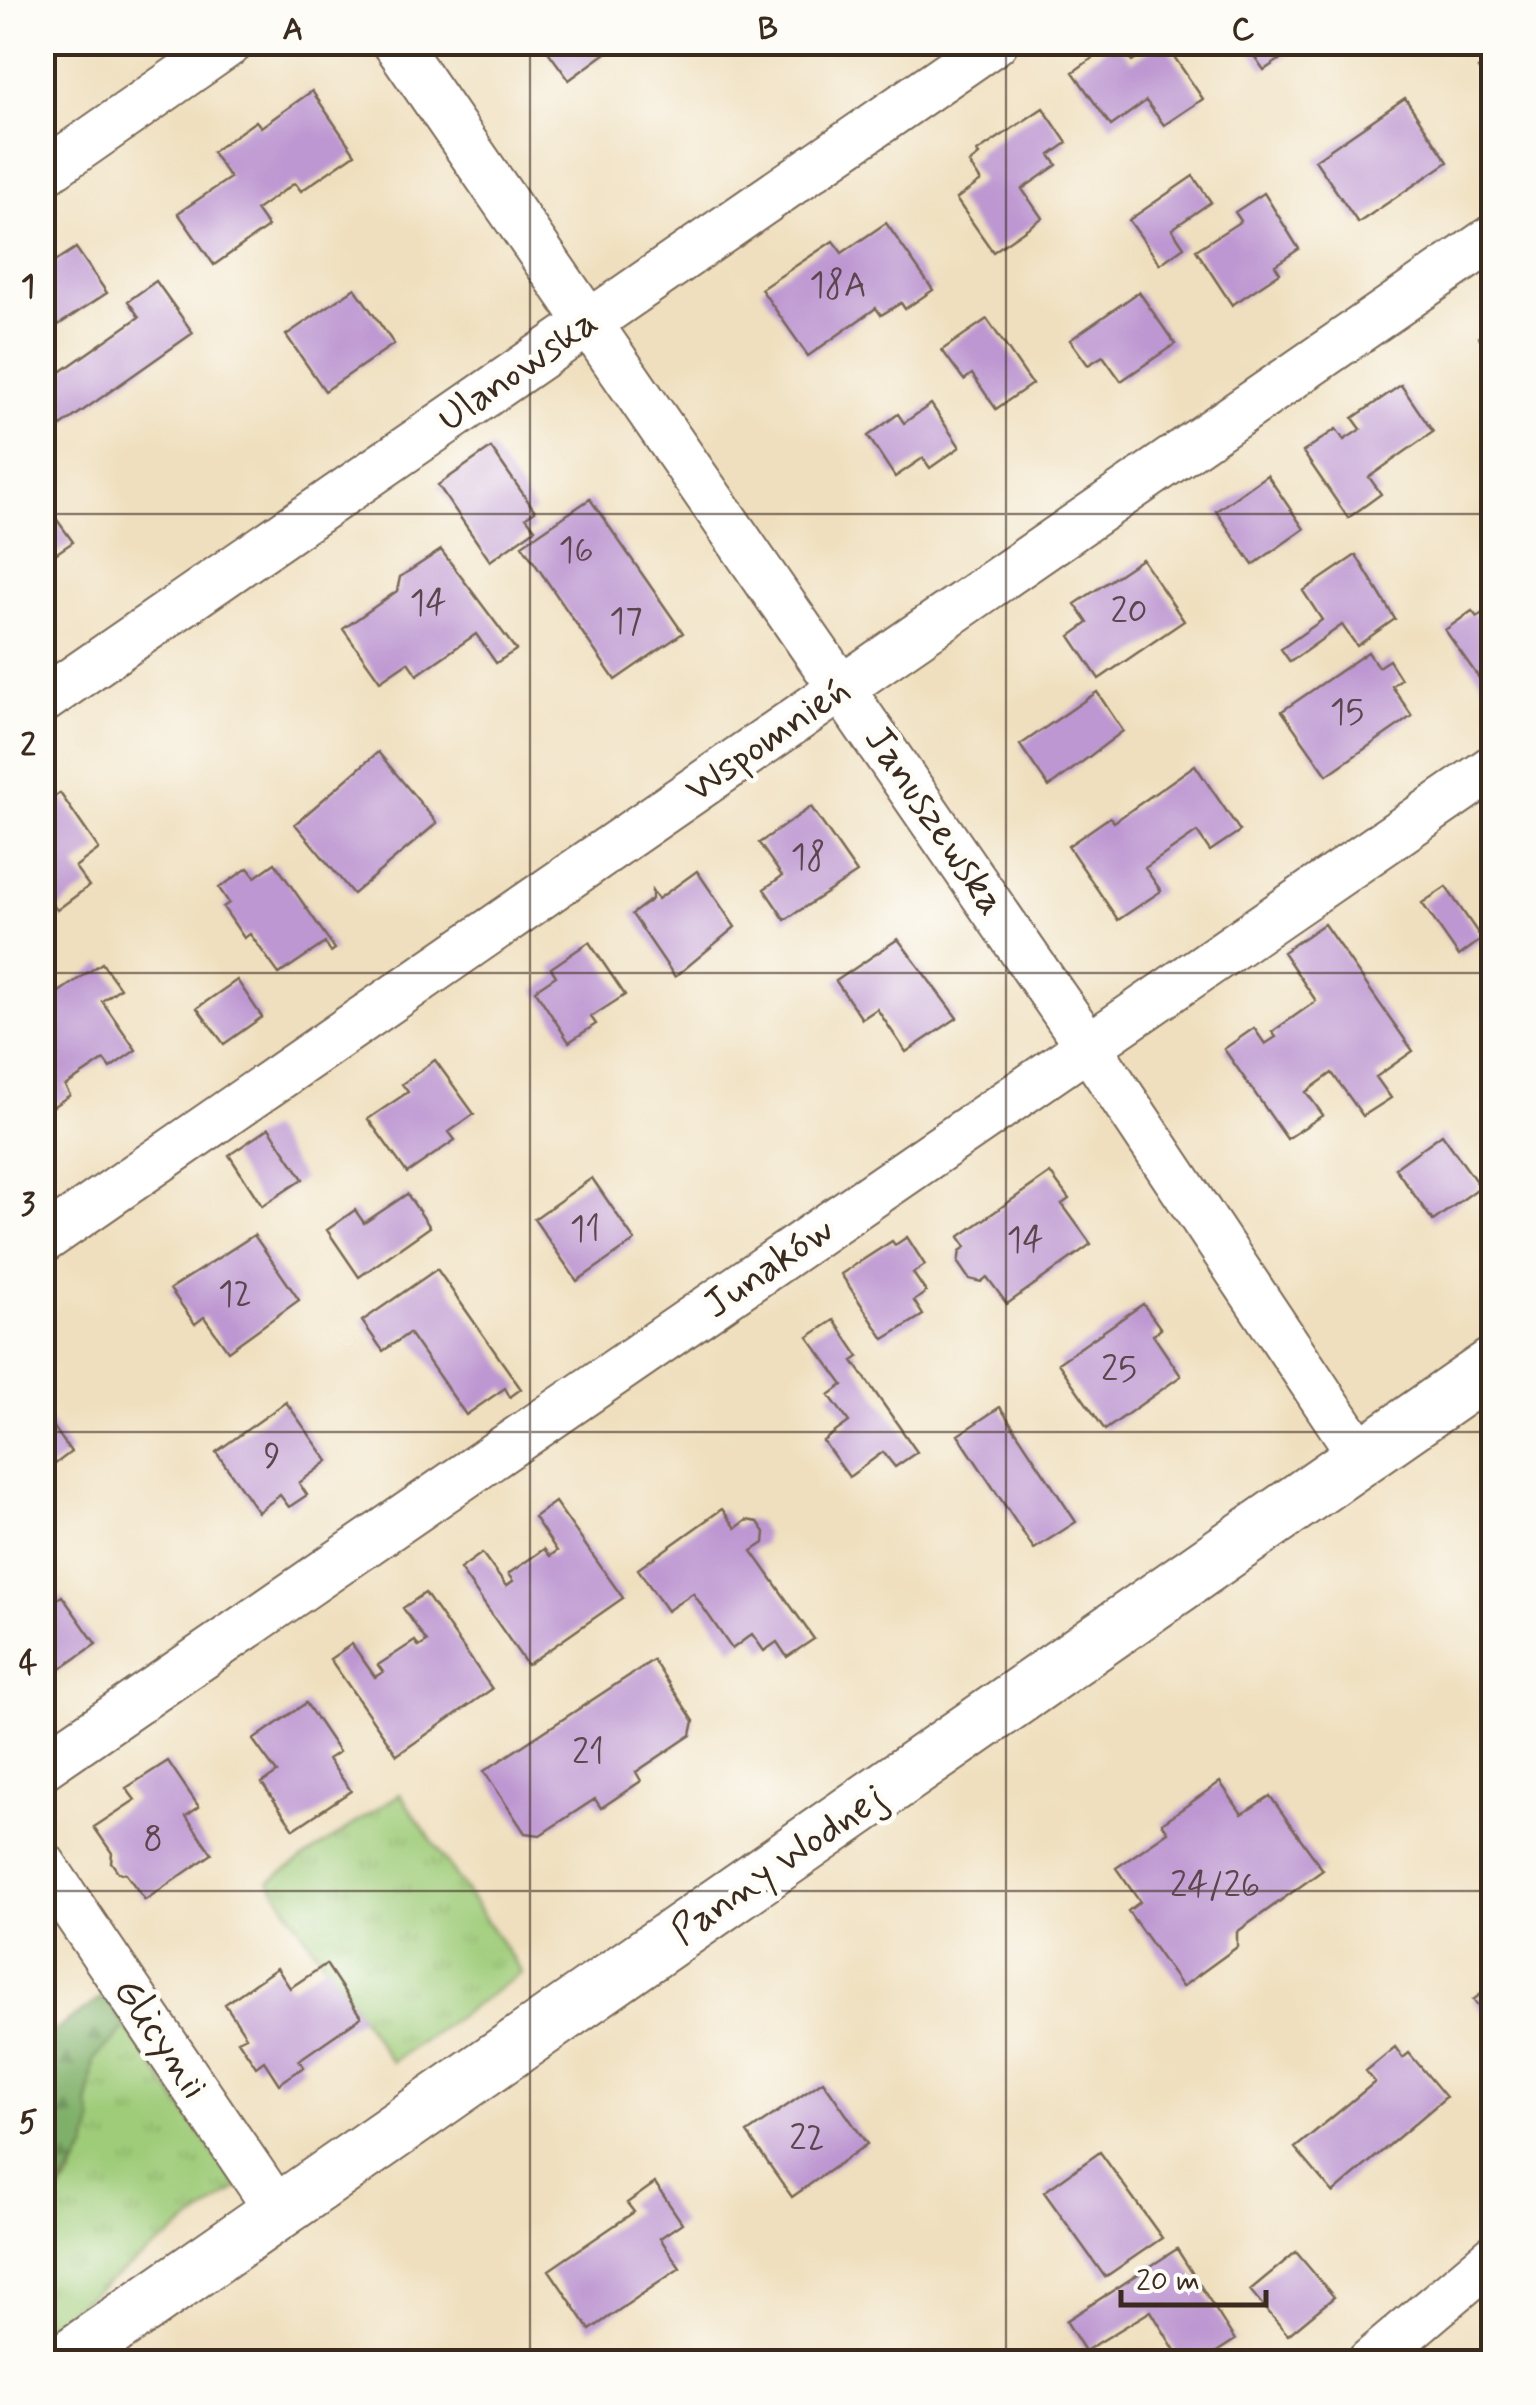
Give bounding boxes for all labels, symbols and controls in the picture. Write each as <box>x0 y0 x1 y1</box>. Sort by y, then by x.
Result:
text: A <box>283 9 303 51</box>
text: B <box>758 9 778 51</box>
text: C <box>1232 9 1255 51</box>
house number: 18A <box>809 263 867 309</box>
text: 1 <box>21 266 35 308</box>
street label: Ulanowska <box>428 297 608 445</box>
house number: 16 <box>558 528 594 574</box>
house number: 14 <box>410 581 446 627</box>
house number: 20 <box>1110 589 1148 635</box>
house number: 17 <box>609 599 643 645</box>
street label: Wspomnień <box>675 664 861 816</box>
house number: 15 <box>1330 690 1364 736</box>
street label: Januszewska <box>851 716 1017 926</box>
text: 2 <box>20 725 36 767</box>
house number: 18 <box>791 835 825 881</box>
text: 3 <box>21 1184 36 1226</box>
street label: Junaków <box>694 1204 844 1332</box>
house number: 11 <box>570 1207 600 1253</box>
house number: 14 <box>1007 1218 1043 1264</box>
house number: 12 <box>218 1272 252 1318</box>
house number: 25 <box>1101 1347 1137 1393</box>
house number: 9 <box>263 1434 281 1480</box>
text: 4 <box>19 1643 38 1685</box>
house number: 21 <box>572 1730 604 1776</box>
street label: Panny Wodnej <box>662 1772 896 1958</box>
house number: 8 <box>143 1817 163 1863</box>
house number: 24/26 <box>1170 1863 1260 1909</box>
street label: Glicynii <box>100 1968 220 2110</box>
text: 5 <box>18 2102 38 2144</box>
house number: 22 <box>789 2116 825 2162</box>
scale bar <box>1121 2245 1266 2307</box>
text: 20 m <box>1136 2262 1200 2301</box>

